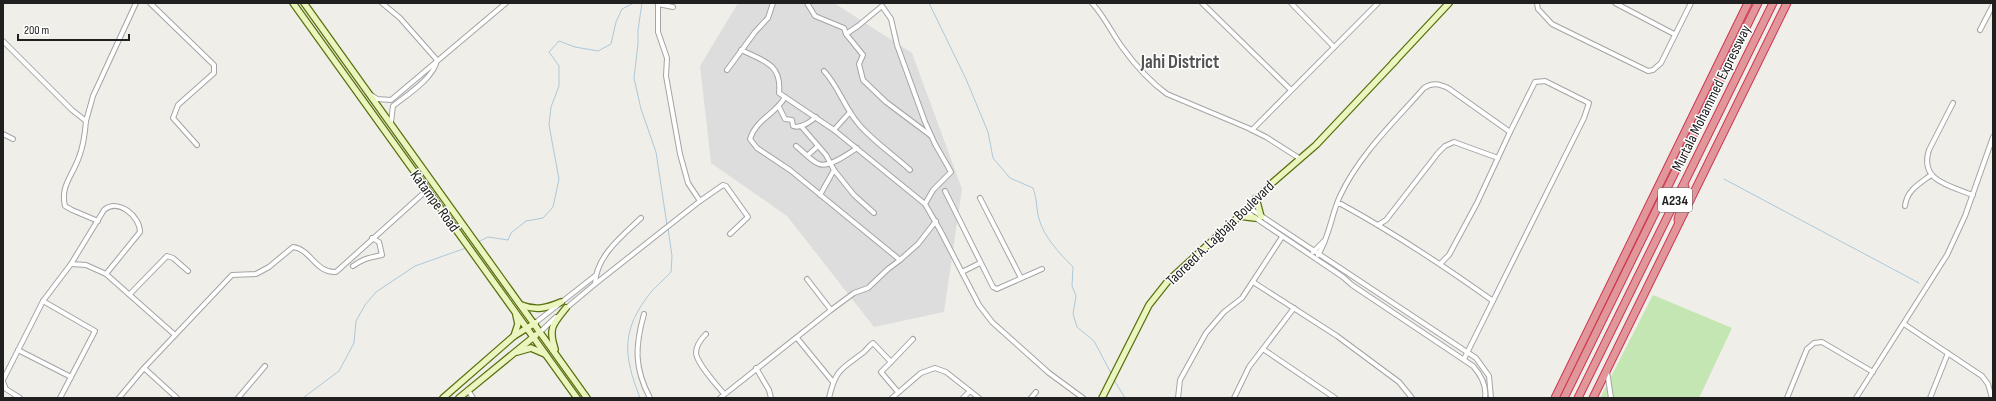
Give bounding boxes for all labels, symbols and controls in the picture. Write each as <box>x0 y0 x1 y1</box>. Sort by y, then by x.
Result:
scale bar <box>18 16 129 42</box>
street label: Murtala Mohammed Expressway <box>1668 22 1755 175</box>
text: 200 m <box>24 23 50 38</box>
district label: Jahi District <box>1140 51 1219 74</box>
street label: Katampe Road <box>406 167 463 236</box>
street label: Taoreed A. Lagbaja Boulevard <box>1162 177 1278 290</box>
road number: A234 <box>1658 188 1692 212</box>

